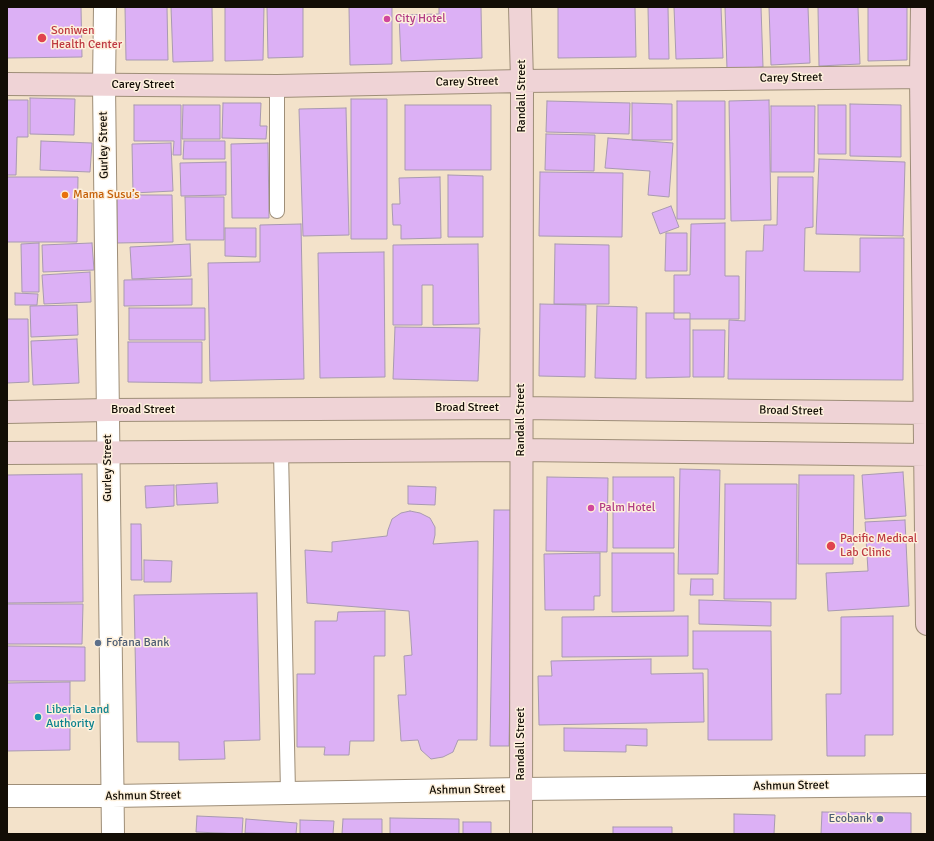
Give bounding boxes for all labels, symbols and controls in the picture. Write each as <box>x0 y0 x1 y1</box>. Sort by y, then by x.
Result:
place label: City Hotel <box>395 12 446 26</box>
marker: City Hotel <box>382 14 392 24</box>
place label: Soniwen Health Center <box>51 24 122 52</box>
marker: Soniwen Health Center <box>36 32 48 44</box>
street label: Randall Street <box>515 59 529 133</box>
street label: Carey Street <box>759 70 823 86</box>
street label: Carey Street <box>435 74 499 90</box>
street label: Carey Street <box>112 78 174 92</box>
street label: Gurley Street <box>96 111 112 179</box>
place label: Mama Susu’s <box>73 188 140 202</box>
marker: Mama Susu’s <box>60 190 70 200</box>
street label: Randall Street <box>514 383 528 457</box>
street label: Broad Street <box>435 401 499 415</box>
street label: Broad Street <box>111 403 175 417</box>
street label: Broad Street <box>759 403 823 419</box>
street label: Gurley Street <box>101 434 115 502</box>
place label: Palm Hotel <box>599 501 655 515</box>
marker: Palm Hotel <box>586 503 596 513</box>
place label: Pacific Medical Lab Clinic <box>840 532 917 560</box>
marker: Pacific Medical Lab Clinic <box>825 540 837 552</box>
place label: Fofana Bank <box>106 636 169 650</box>
marker: Fofana Bank <box>93 638 103 648</box>
place label: Liberia Land Authority <box>46 703 109 731</box>
street label: Randall Street <box>514 707 528 781</box>
marker: Liberia Land Authority <box>33 712 43 722</box>
street label: Ashmun Street <box>753 778 829 794</box>
street label: Ashmun Street <box>429 782 505 798</box>
street label: Ashmun Street <box>105 788 181 804</box>
place label: Ecobank <box>829 812 872 826</box>
marker: Ecobank <box>875 814 885 824</box>

